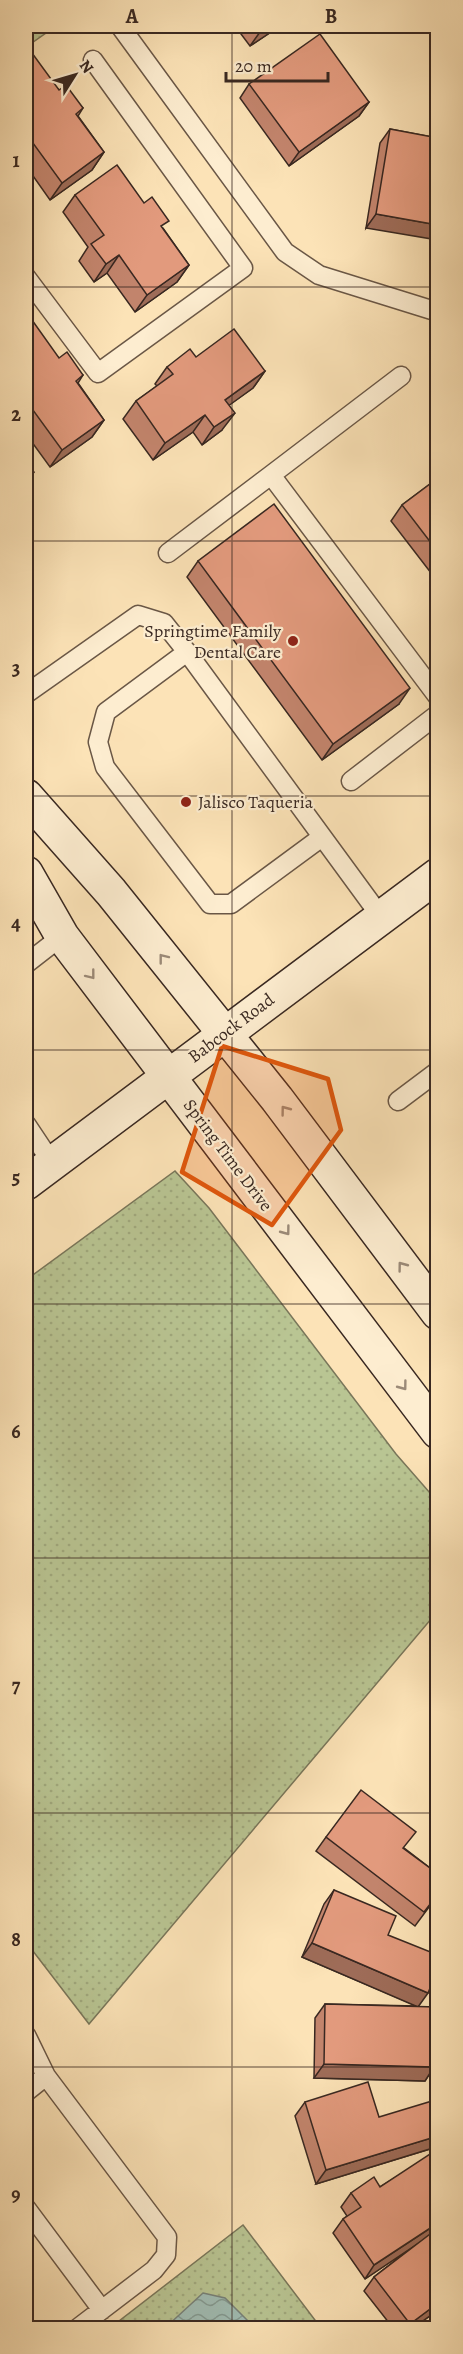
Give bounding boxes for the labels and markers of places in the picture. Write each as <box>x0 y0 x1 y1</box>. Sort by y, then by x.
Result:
place label: Springtime Family Dental Care <box>144 619 282 664</box>
marker: Springtime Family Dental Care <box>286 634 300 648</box>
place label: Jalisco Taqueria <box>198 790 314 814</box>
marker: Jalisco Taqueria <box>179 795 193 809</box>

